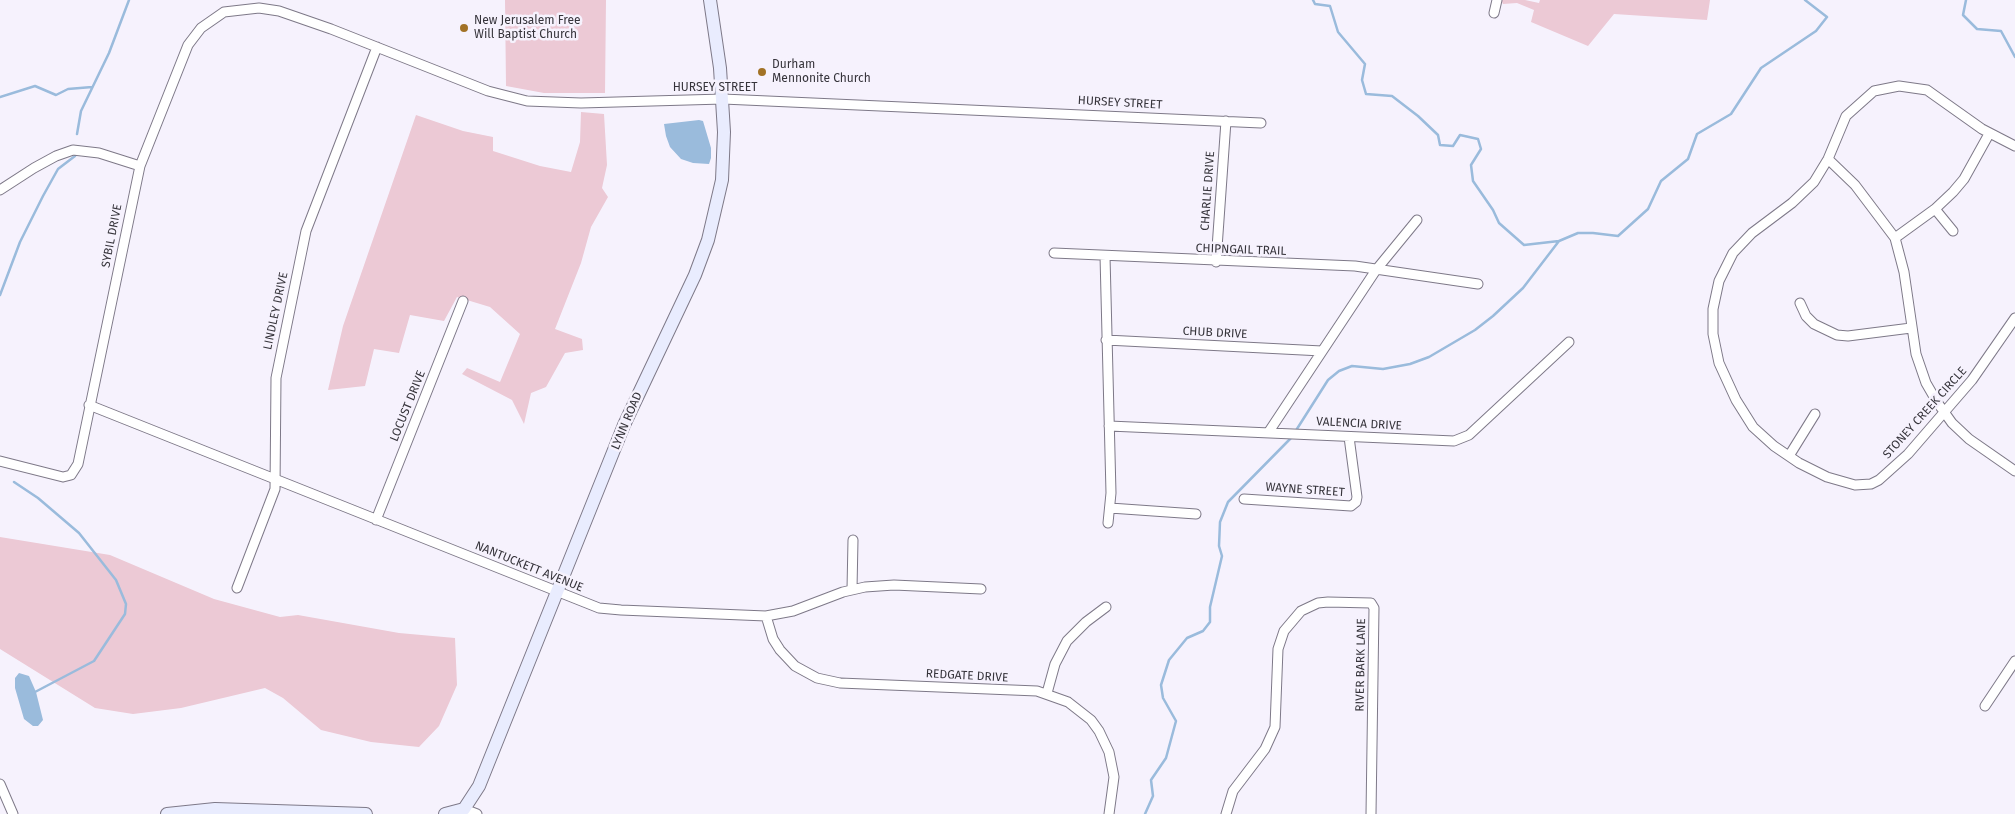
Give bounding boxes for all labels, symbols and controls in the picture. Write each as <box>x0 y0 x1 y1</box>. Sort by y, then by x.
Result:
place label: New Jerusalem Free Will Baptist Church <box>474 14 581 42</box>
marker: New Jerusalem Free Will Baptist Church <box>458 22 470 34</box>
place label: Durham Mennonite Church <box>772 58 871 86</box>
marker: Durham Mennonite Church <box>756 66 768 78</box>
street label: HURSEY STREET <box>673 81 757 95</box>
street label: HURSEY STREET <box>1077 94 1163 112</box>
street label: CHARLIE DRIVE <box>1198 151 1218 231</box>
street label: SYBIL DRIVE <box>99 203 125 269</box>
street label: CHIPNGAIL TRAIL <box>1195 241 1287 259</box>
street label: LINDLEY DRIVE <box>261 271 291 351</box>
street label: CHUB DRIVE <box>1182 324 1248 342</box>
street label: STONEY CREEK CIRCLE <box>1880 364 1970 462</box>
street label: LOCUST DRIVE <box>387 368 429 444</box>
street label: LYNN ROAD <box>608 390 646 452</box>
street label: VALENCIA DRIVE <box>1316 415 1402 433</box>
street label: WAYNE STREET <box>1265 480 1345 500</box>
street label: NANTUCKETT AVENUE <box>473 539 585 595</box>
street label: RIVER BARK LANE <box>1353 618 1369 712</box>
street label: REDGATE DRIVE <box>925 667 1009 685</box>

